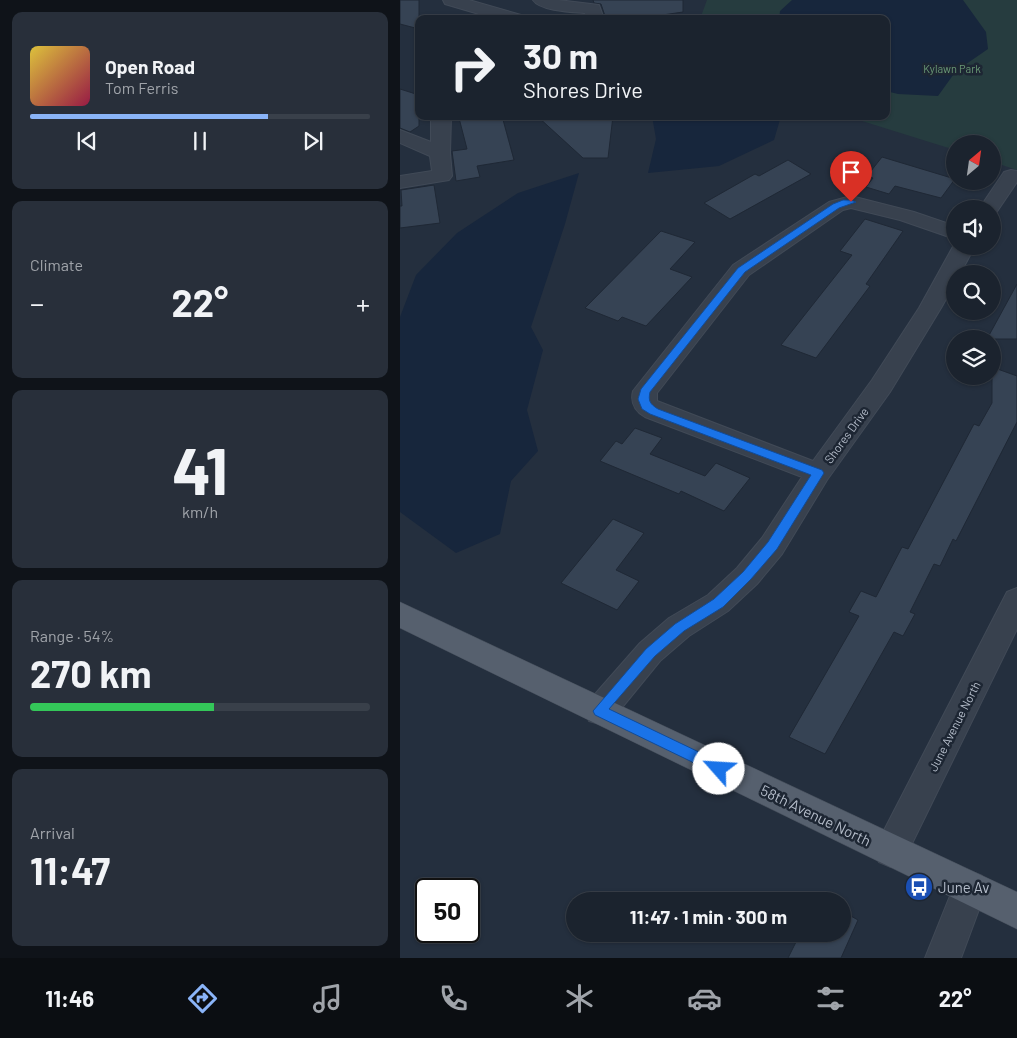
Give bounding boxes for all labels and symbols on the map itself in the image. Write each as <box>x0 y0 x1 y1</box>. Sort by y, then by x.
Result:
park label: Kylawn Park <box>923 62 981 75</box>
north arrow <box>946 135 1001 190</box>
pin <box>830 151 872 202</box>
street label: Shores Drive <box>821 404 871 466</box>
street label: June Avenue North <box>925 679 983 773</box>
position arrow <box>692 742 744 794</box>
street label: 58th Avenue North <box>758 781 874 849</box>
bus stop icon: June Av <box>904 872 934 902</box>
speed limit sign: 50 <box>415 878 480 943</box>
place label: June Av <box>938 878 989 896</box>

